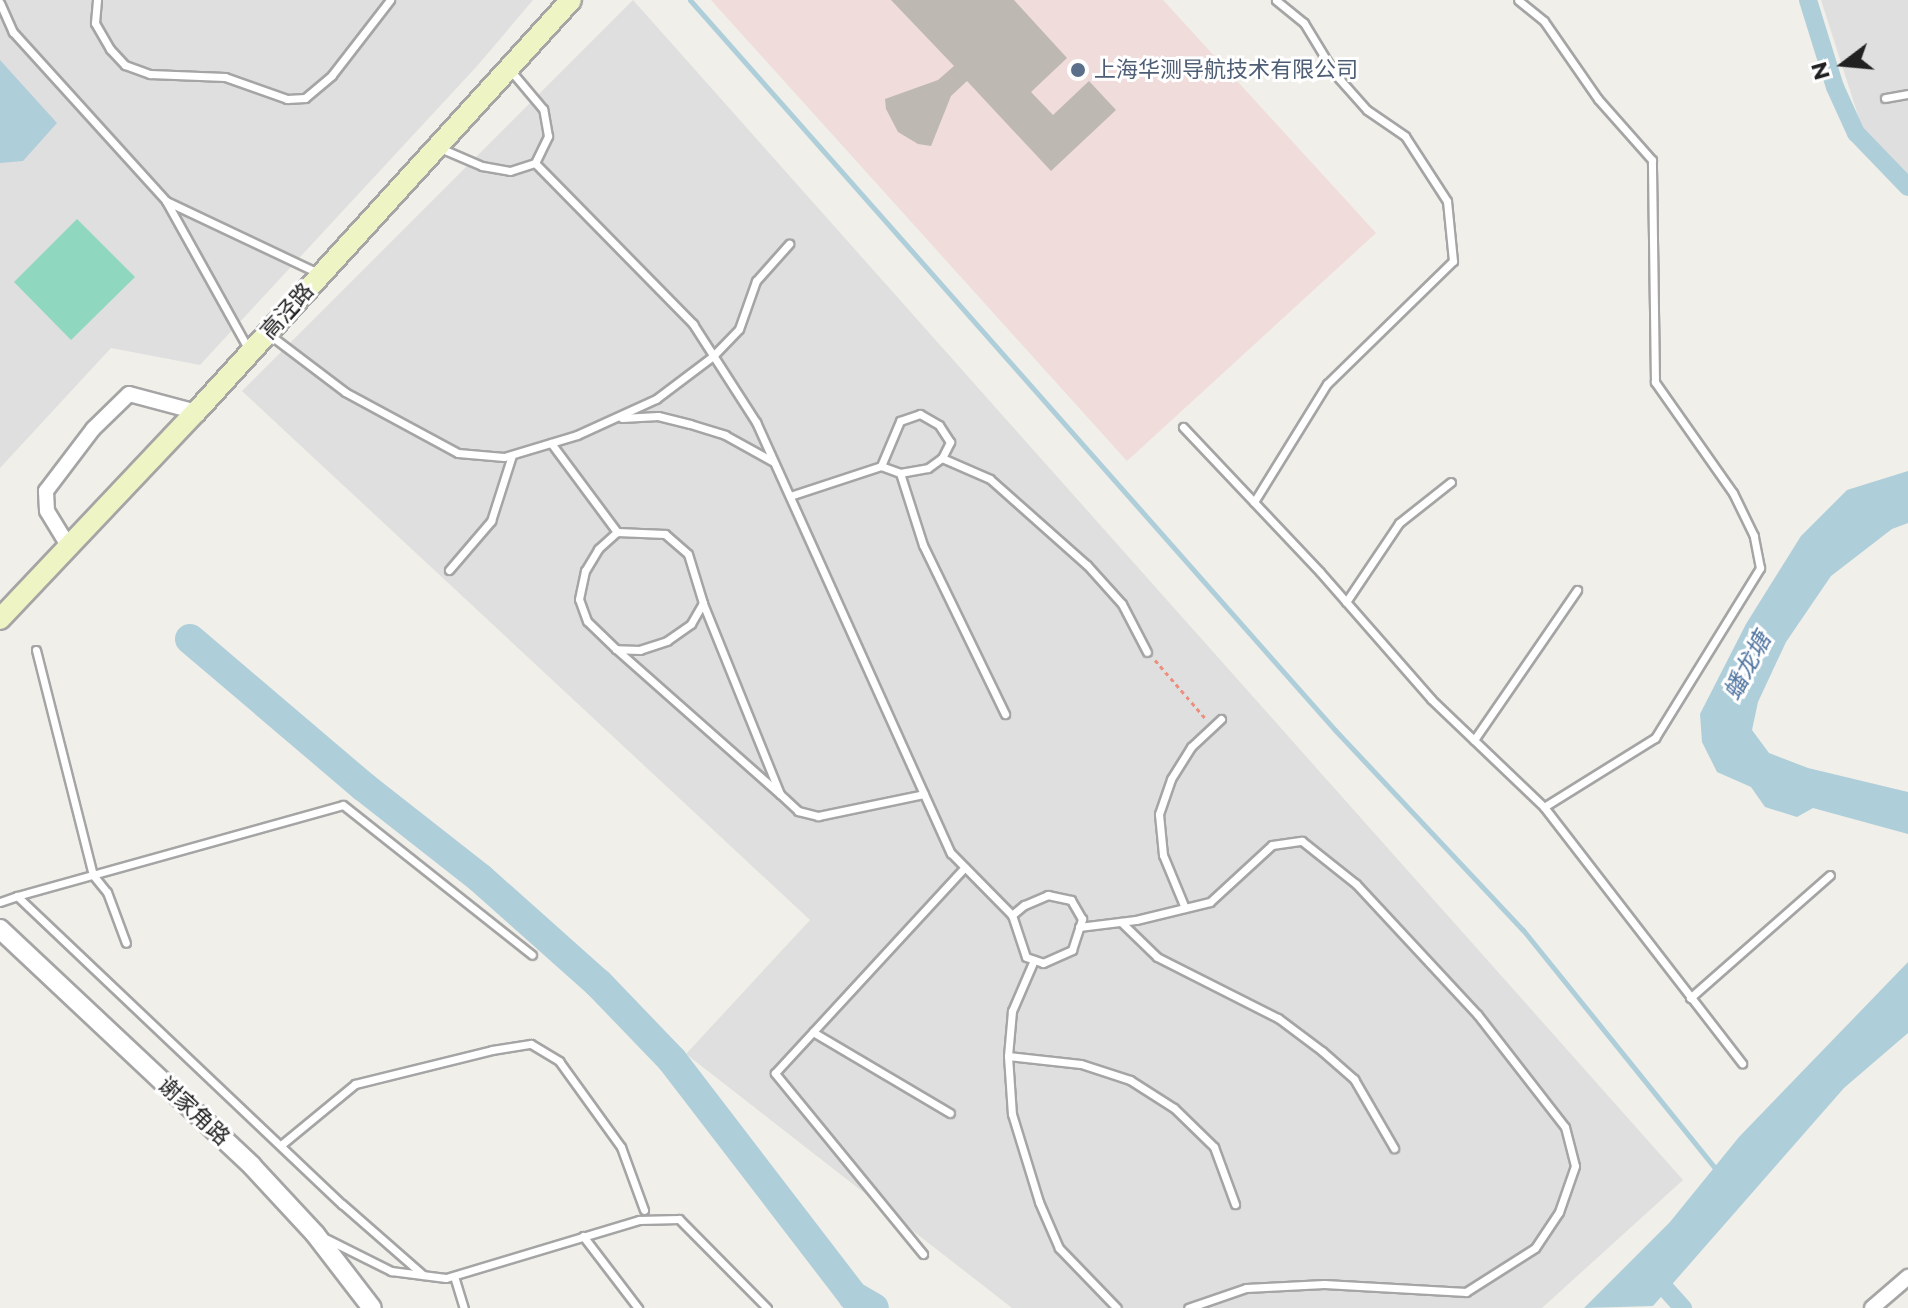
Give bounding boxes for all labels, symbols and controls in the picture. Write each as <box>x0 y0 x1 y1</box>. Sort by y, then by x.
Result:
north arrow <box>1804 24 1884 104</box>
place label: 上海华测导航技术有限公司 <box>1094 57 1358 83</box>
text: N <box>1805 58 1836 83</box>
marker: 上海华测导航技术有限公司 <box>1069 61 1087 79</box>
street label: 高泾路 <box>255 278 319 344</box>
water label: 蟠龙塘 <box>1717 627 1777 705</box>
street label: 谢家角路 <box>153 1071 235 1151</box>

